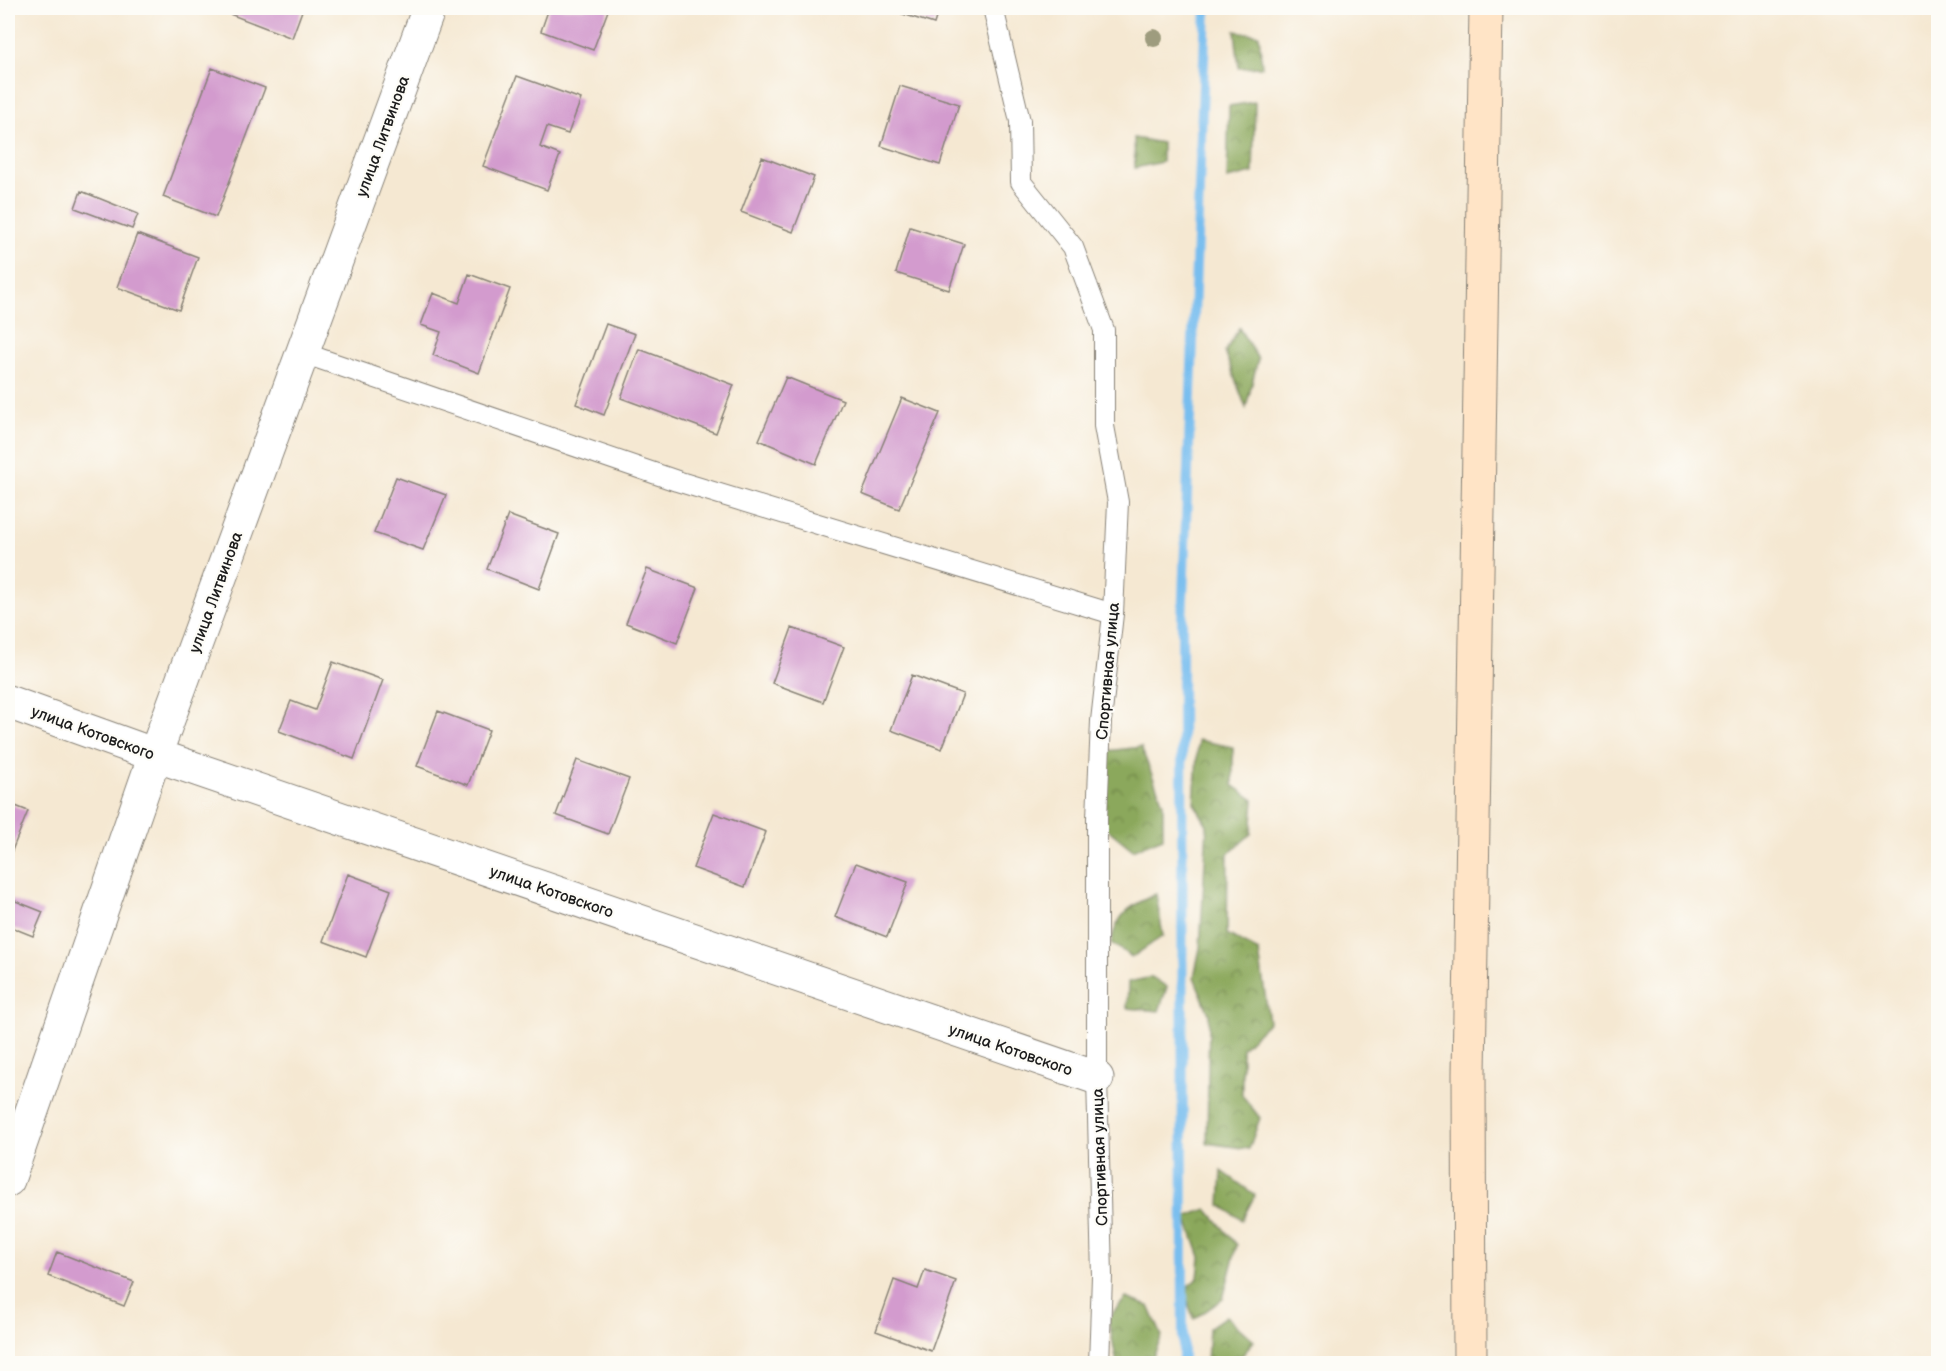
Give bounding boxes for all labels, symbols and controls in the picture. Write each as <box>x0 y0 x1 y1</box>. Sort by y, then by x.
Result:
street label: улица Литвинова <box>353 73 414 200</box>
street label: улица Литвинова <box>186 529 247 656</box>
street label: Спортивная улица <box>1093 601 1124 741</box>
street label: улица Котовского <box>28 702 157 764</box>
street label: улица Котовского <box>487 862 616 922</box>
street label: улица Котовского <box>946 1020 1075 1080</box>
street label: Спортивная улица <box>1089 1087 1112 1226</box>

